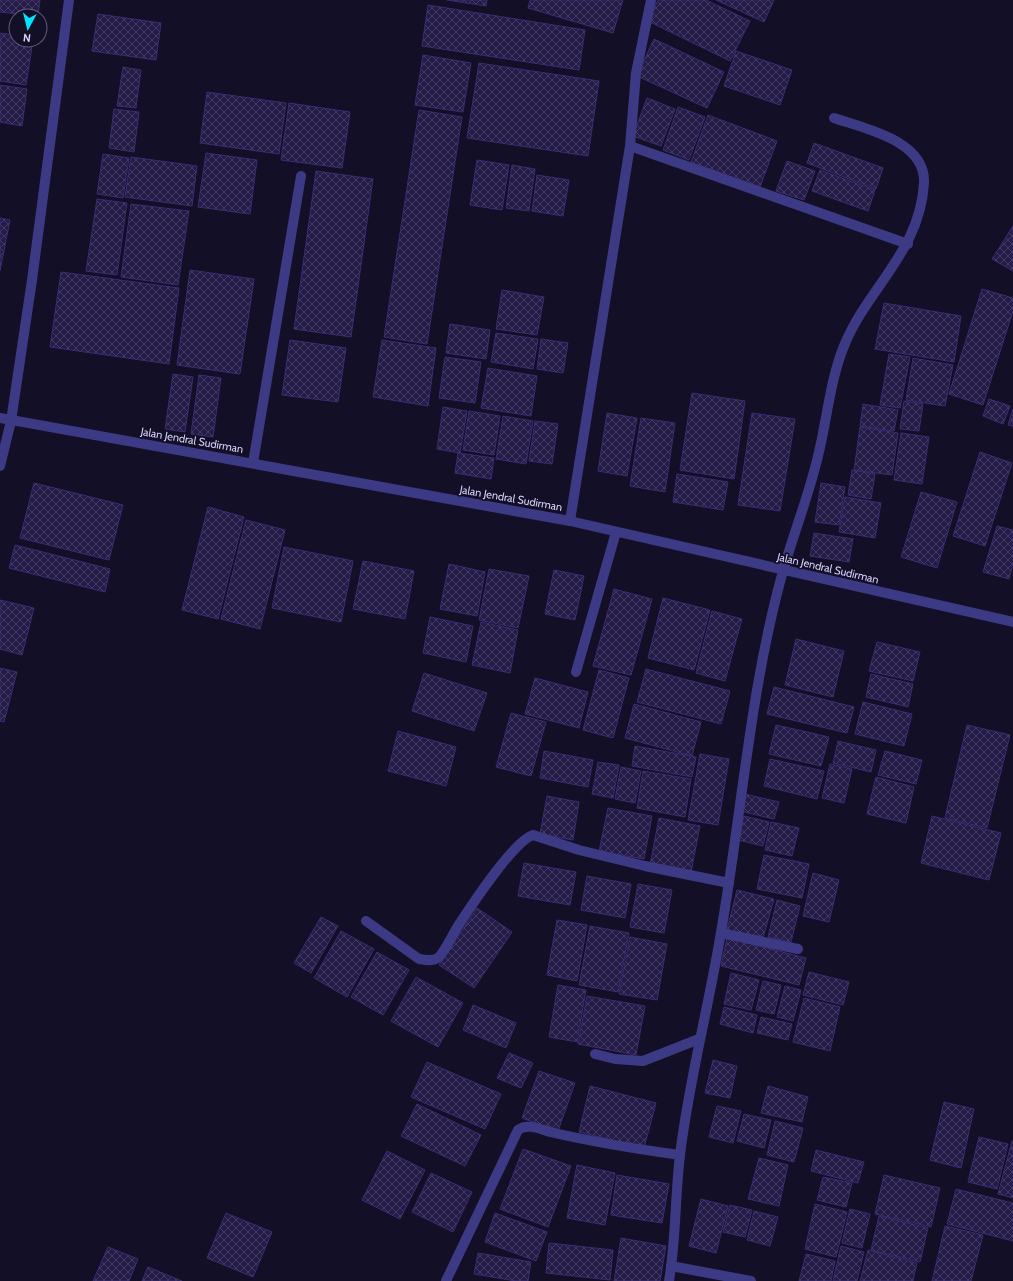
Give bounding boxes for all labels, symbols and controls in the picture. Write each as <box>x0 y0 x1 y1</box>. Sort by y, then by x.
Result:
north arrow <box>8 8 48 48</box>
text: N <box>22 31 31 45</box>
street label: Jalan Jendral Sudirman <box>139 424 244 456</box>
street label: Jalan Jendral Sudirman <box>458 482 563 514</box>
street label: Jalan Jendral Sudirman <box>775 549 880 587</box>

